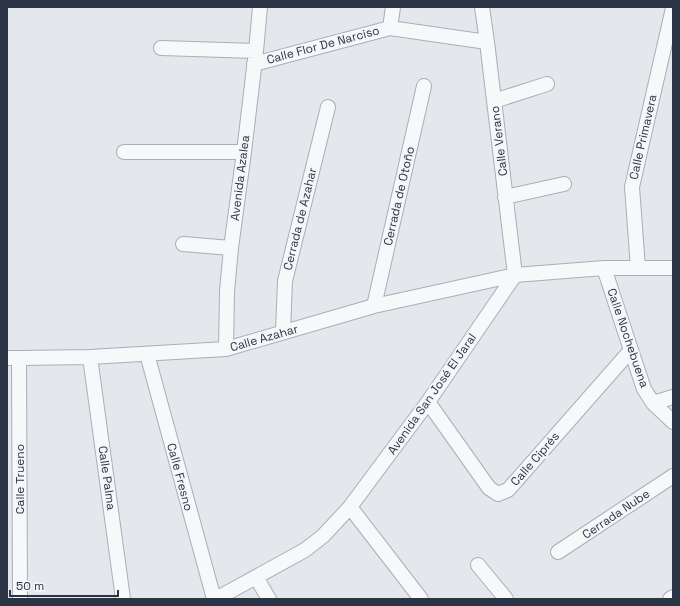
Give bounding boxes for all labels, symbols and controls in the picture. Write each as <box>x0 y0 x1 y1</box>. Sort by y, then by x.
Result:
street label: Calle Flor De Narciso <box>265 22 381 68</box>
street label: Calle Primavera <box>625 93 661 181</box>
street label: Calle Verano <box>487 105 511 177</box>
street label: Avenida Azalea <box>227 134 253 222</box>
street label: Cerrada de Otoño <box>380 145 418 247</box>
street label: Cerrada de Azahar <box>279 166 321 272</box>
street label: Calle Nochebuena <box>603 286 653 390</box>
street label: Calle Azahar <box>228 321 300 355</box>
street label: Avenida San José El Jaral <box>384 330 480 458</box>
street label: Calle Ciprés <box>507 429 563 489</box>
street label: Calle Fresno <box>163 441 197 513</box>
street label: Calle Trueno <box>12 444 28 514</box>
street label: Calle Palma <box>95 445 119 511</box>
street label: Cerrada Nube <box>579 485 653 543</box>
scale bar <box>10 572 118 598</box>
text: 50 m <box>16 578 44 594</box>

